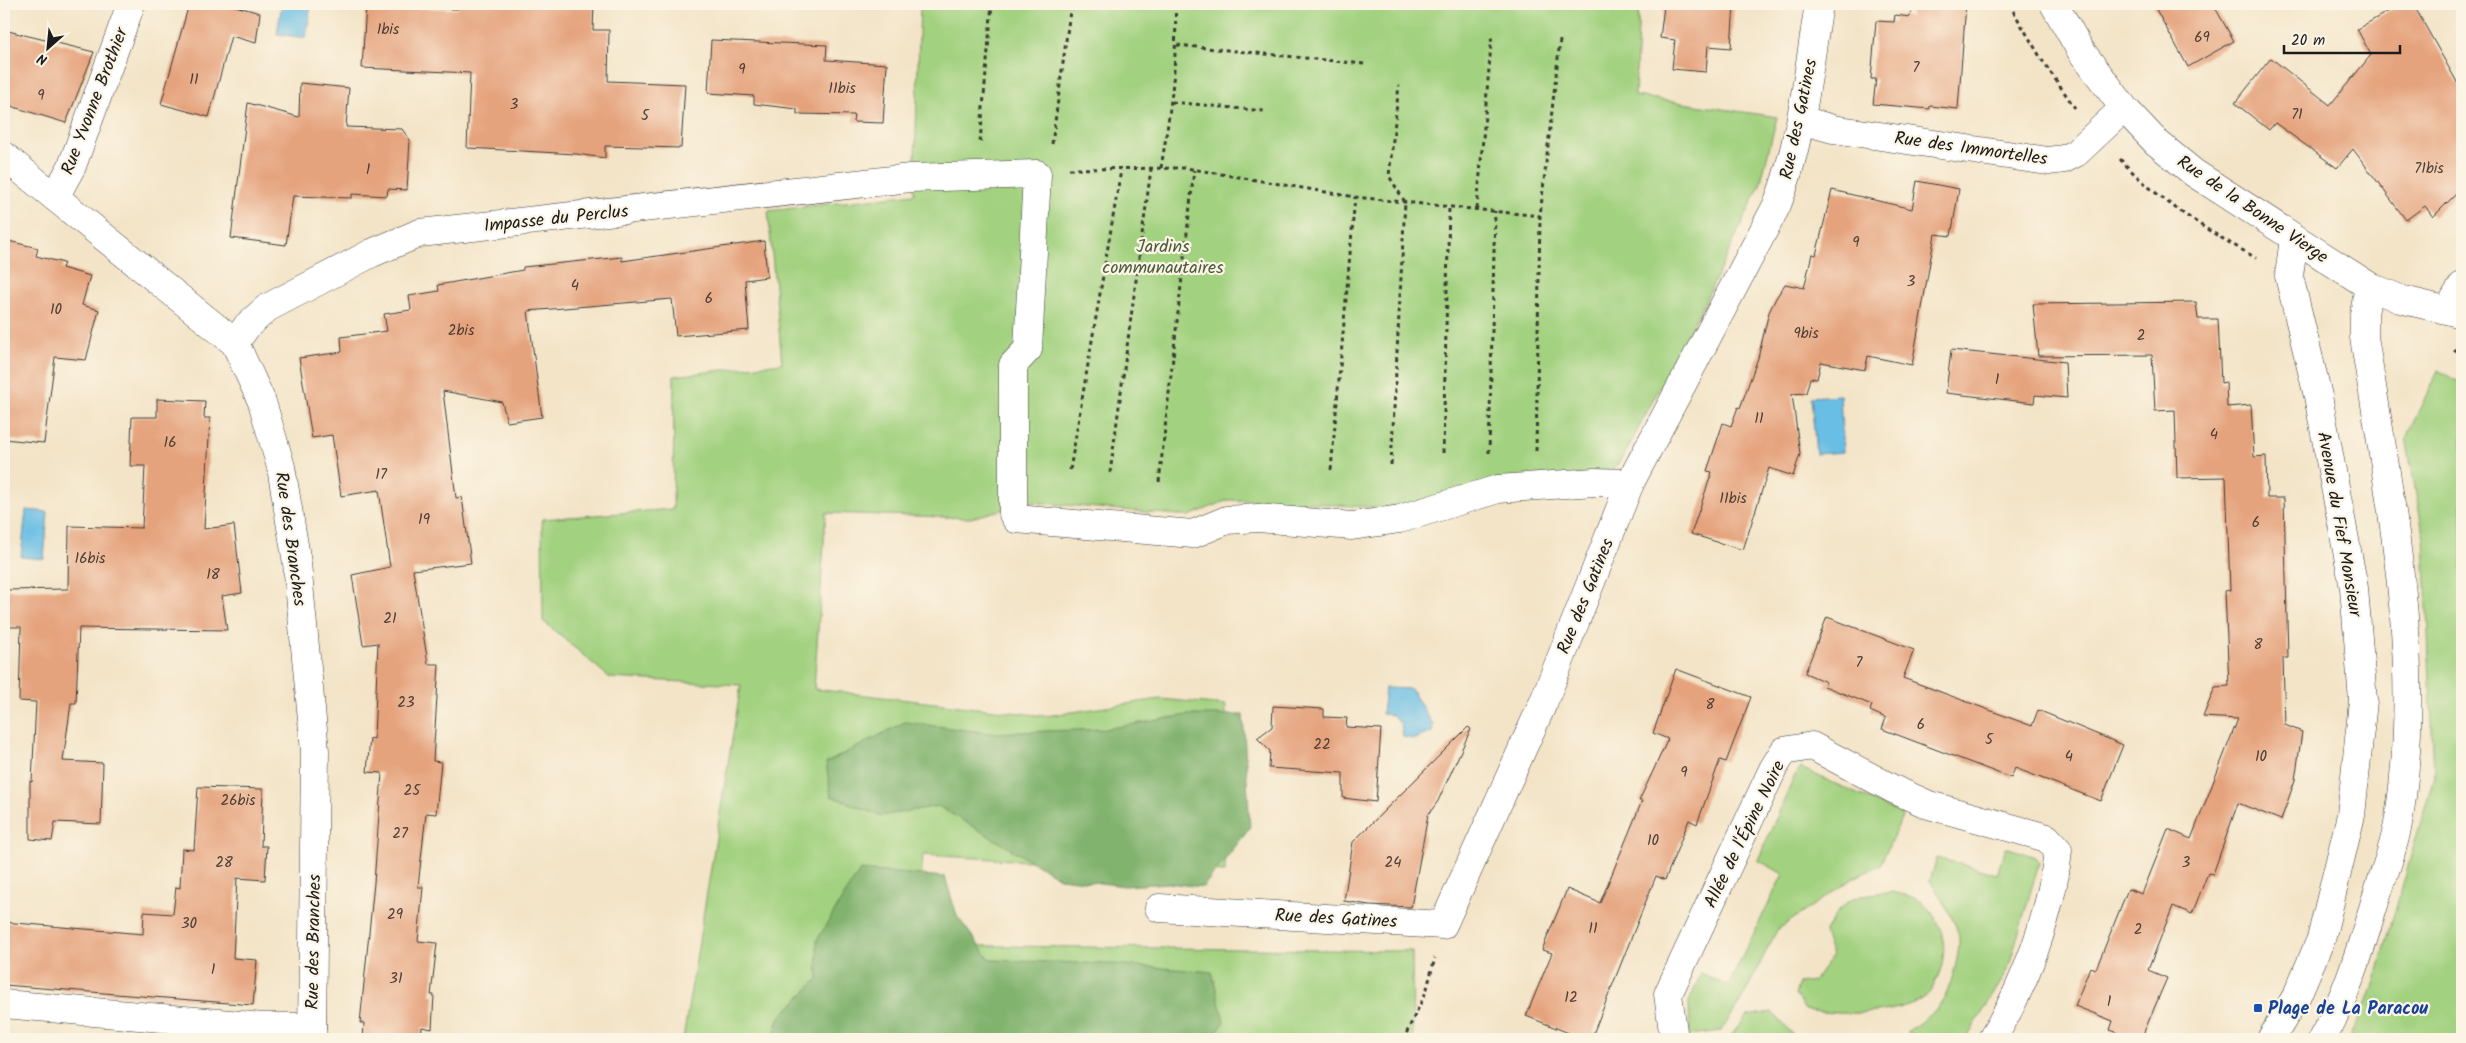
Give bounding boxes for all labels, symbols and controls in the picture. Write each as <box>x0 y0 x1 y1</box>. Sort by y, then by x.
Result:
house number: 1bis <box>377 18 400 42</box>
north arrow <box>22 22 72 72</box>
scale bar <box>2284 22 2400 54</box>
street label: Rue Yvonne Brothier <box>54 23 137 179</box>
house number: 69 <box>2194 26 2211 50</box>
text: 20 m <box>2291 29 2325 53</box>
text: N <box>33 47 51 71</box>
street label: Rue des Gatines <box>1773 56 1826 182</box>
house number: 7 <box>1913 56 1921 80</box>
house number: 9 <box>738 58 746 82</box>
house number: 11 <box>189 68 199 92</box>
house number: 11bis <box>828 77 856 101</box>
house number: 9 <box>37 84 45 108</box>
house number: 3 <box>510 93 519 117</box>
house number: 71 <box>2291 103 2303 127</box>
house number: 5 <box>641 104 650 128</box>
street label: Rue des Immortelles <box>1892 124 2050 175</box>
street label: Rue de la Bonne Vierge <box>2170 149 2334 272</box>
house number: 71bis <box>2414 157 2444 181</box>
house number: 1 <box>366 158 371 182</box>
street label: Impasse du Perclus <box>483 197 630 241</box>
house number: 9 <box>1852 231 1860 255</box>
park label: Jardins communautaires <box>1102 233 1224 283</box>
house number: 3 <box>1907 270 1916 294</box>
house number: 4 <box>571 274 579 298</box>
house number: 6 <box>705 287 713 311</box>
house number: 10 <box>50 298 63 322</box>
house number: 2bis <box>448 319 475 343</box>
house number: 9bis <box>1793 322 1819 346</box>
house number: 2 <box>2137 324 2145 348</box>
house number: 1 <box>1995 368 2000 392</box>
house number: 11 <box>1754 407 1764 431</box>
house number: 4 <box>2210 423 2218 447</box>
street label: Avenue du Fief Monsieur <box>2308 429 2369 620</box>
house number: 16 <box>163 431 177 455</box>
house number: 17 <box>375 463 388 487</box>
street label: Rue des Branches <box>266 470 313 609</box>
house number: 11bis <box>1719 487 1747 511</box>
house number: 19 <box>418 508 431 532</box>
house number: 6 <box>2252 511 2260 535</box>
street label: Rue des Gatines <box>1550 534 1623 659</box>
house number: 16bis <box>75 547 106 571</box>
house number: 18 <box>206 563 221 587</box>
house number: 21 <box>383 607 397 631</box>
house number: 8 <box>2253 633 2263 657</box>
house number: 7 <box>1856 651 1864 675</box>
house number: 23 <box>397 691 415 715</box>
house number: 8 <box>1705 693 1715 717</box>
house number: 6 <box>1917 713 1925 737</box>
house number: 5 <box>1985 728 1994 752</box>
house number: 22 <box>1313 733 1331 757</box>
house number: 4 <box>2065 745 2073 769</box>
house number: 10 <box>2255 745 2268 769</box>
street label: Allée de l'Épine Noire <box>1697 756 1794 914</box>
house number: 9 <box>1680 761 1688 785</box>
house number: 25 <box>404 779 421 803</box>
house number: 26bis <box>221 789 256 813</box>
house number: 27 <box>392 822 409 846</box>
house number: 10 <box>1647 829 1660 853</box>
house number: 28 <box>215 851 234 875</box>
house number: 24 <box>1385 851 1401 875</box>
house number: 3 <box>2182 851 2191 875</box>
street label: Rue des Branches <box>299 874 330 1010</box>
street label: Rue des Gatines <box>1274 902 1398 937</box>
house number: 29 <box>387 903 404 927</box>
house number: 30 <box>181 912 198 936</box>
house number: 11 <box>1588 917 1598 941</box>
house number: 2 <box>2134 918 2142 942</box>
house number: 1 <box>211 958 216 982</box>
house number: 31 <box>389 967 403 991</box>
house number: 12 <box>1564 986 1578 1010</box>
house number: 1 <box>2107 990 2112 1014</box>
place label: Plage de La Paracou <box>2268 995 2428 1024</box>
marker: Plage de La Paracou <box>2252 1002 2264 1014</box>

